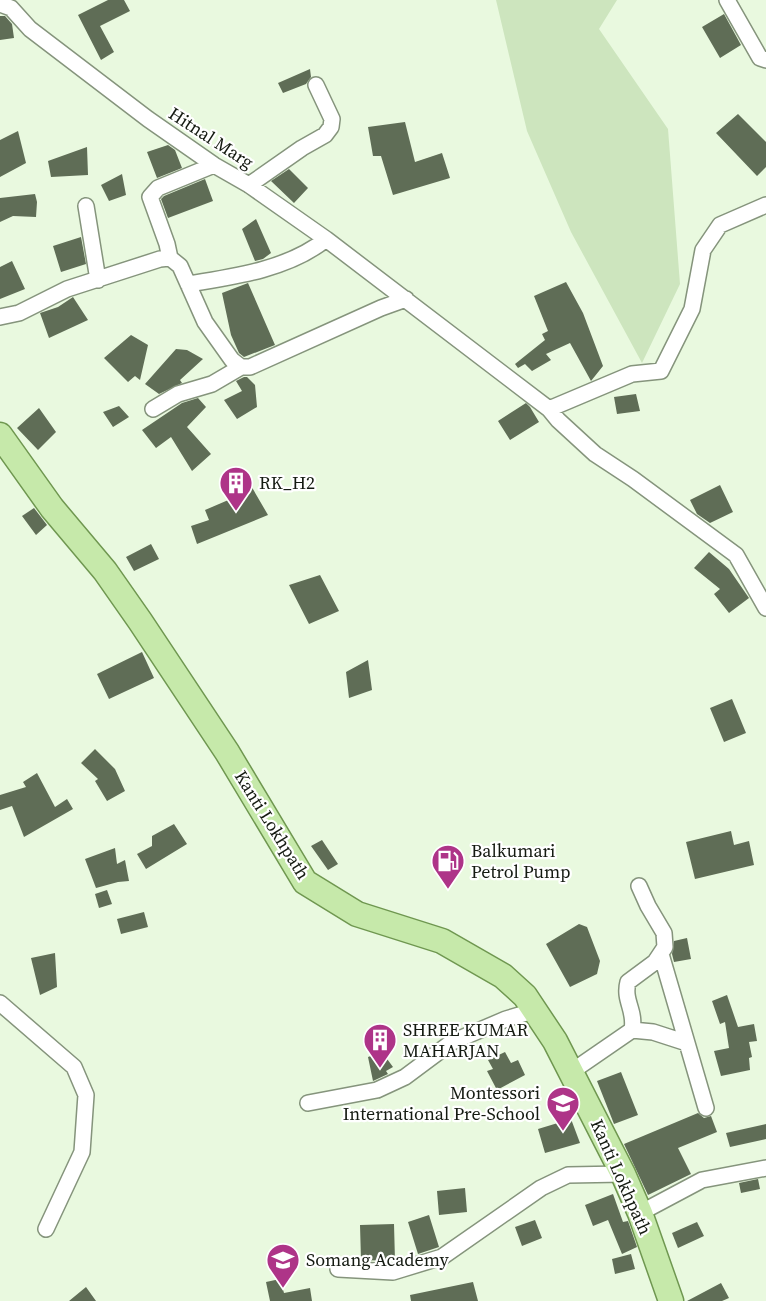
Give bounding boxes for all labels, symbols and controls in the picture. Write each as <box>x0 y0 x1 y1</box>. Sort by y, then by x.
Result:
street label: Hitnal Marg <box>164 101 259 174</box>
building icon: RK_H2 <box>218 465 254 512</box>
place label: RK_H2 <box>259 470 315 495</box>
street label: Kanti Lokhpath <box>229 765 316 884</box>
place label: Balkumari Petrol Pump <box>471 838 571 884</box>
fuel station icon: Balkumari Petrol Pump <box>430 843 466 890</box>
place label: SHREE KUMAR MAHARJAN <box>403 1017 529 1063</box>
building icon: SHREE KUMAR MAHARJAN <box>362 1022 398 1069</box>
place label: Montessori International Pre-School <box>343 1080 540 1126</box>
school or university icon: Montessori International Pre-School <box>545 1085 581 1132</box>
street label: Kanti Lokhpath <box>585 1115 658 1239</box>
school or university icon: Somang Academy <box>265 1242 301 1289</box>
place label: Somang Academy <box>306 1247 449 1272</box>

